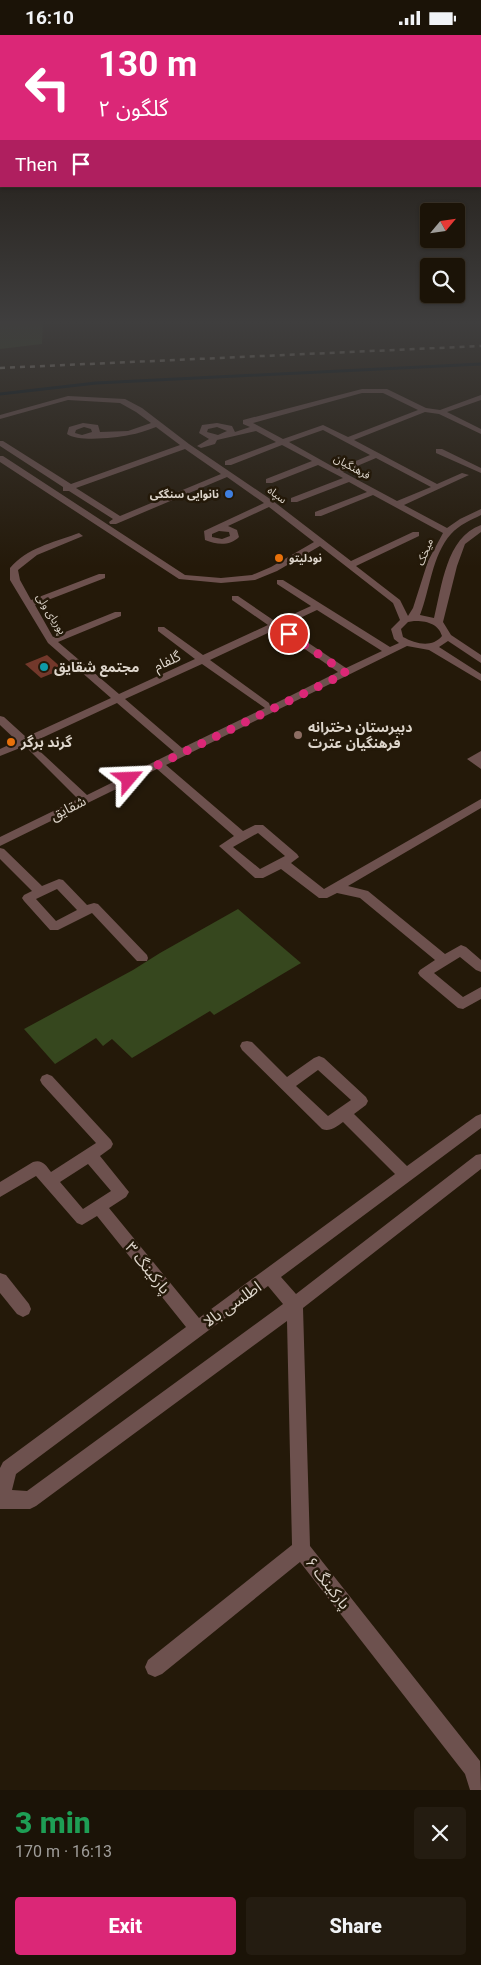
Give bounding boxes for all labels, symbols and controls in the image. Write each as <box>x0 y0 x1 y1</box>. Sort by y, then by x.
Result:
text: 16:10 <box>25 6 74 29</box>
text: 130 m <box>98 44 197 85</box>
icon: left <box>15 55 80 120</box>
text: گلگون ۲ <box>98 96 168 121</box>
icon: arrive <box>67 150 95 178</box>
text: Then <box>15 153 57 176</box>
north arrow <box>420 203 465 247</box>
map controls <box>420 203 465 303</box>
button: search <box>420 258 465 303</box>
street label: فرهنگیان <box>332 452 372 482</box>
street label: سپاه <box>264 484 289 507</box>
place label: نانوایی سنگکی <box>150 488 219 501</box>
marker: نانوایی سنگکی <box>223 488 235 500</box>
street label: میخک <box>414 537 436 567</box>
marker: نودلیتو <box>273 552 285 564</box>
place label: نودلیتو <box>289 552 322 565</box>
street label: پوریای ولی <box>32 591 69 637</box>
pin <box>268 613 310 655</box>
icon: arrive <box>275 620 303 648</box>
street label: گلفام <box>151 648 184 677</box>
place label: مجتمع شقایق <box>54 659 139 677</box>
marker: مجتمع شقایق <box>38 661 50 673</box>
place label: دبیرستان دخترانه فرهنگیان عترت <box>308 719 412 752</box>
marker: دبیرستان دخترانه فرهنگیان عترت <box>292 729 304 741</box>
place label: گرند برگر <box>20 734 73 751</box>
marker: گرند برگر <box>5 736 17 748</box>
position arrow <box>102 752 154 804</box>
street label: شقایق <box>48 793 89 825</box>
street label: پارکینگ ۳ <box>120 1238 175 1299</box>
street label: اطلسی بالا <box>199 1277 265 1331</box>
street label: پارکینگ ۶ <box>301 1553 354 1614</box>
text: 3 min <box>15 1805 91 1840</box>
button: close <box>414 1807 466 1859</box>
text: 170 m · 16:13 <box>15 1842 112 1861</box>
button: Exit <box>15 1897 236 1955</box>
button: Share <box>246 1897 466 1955</box>

